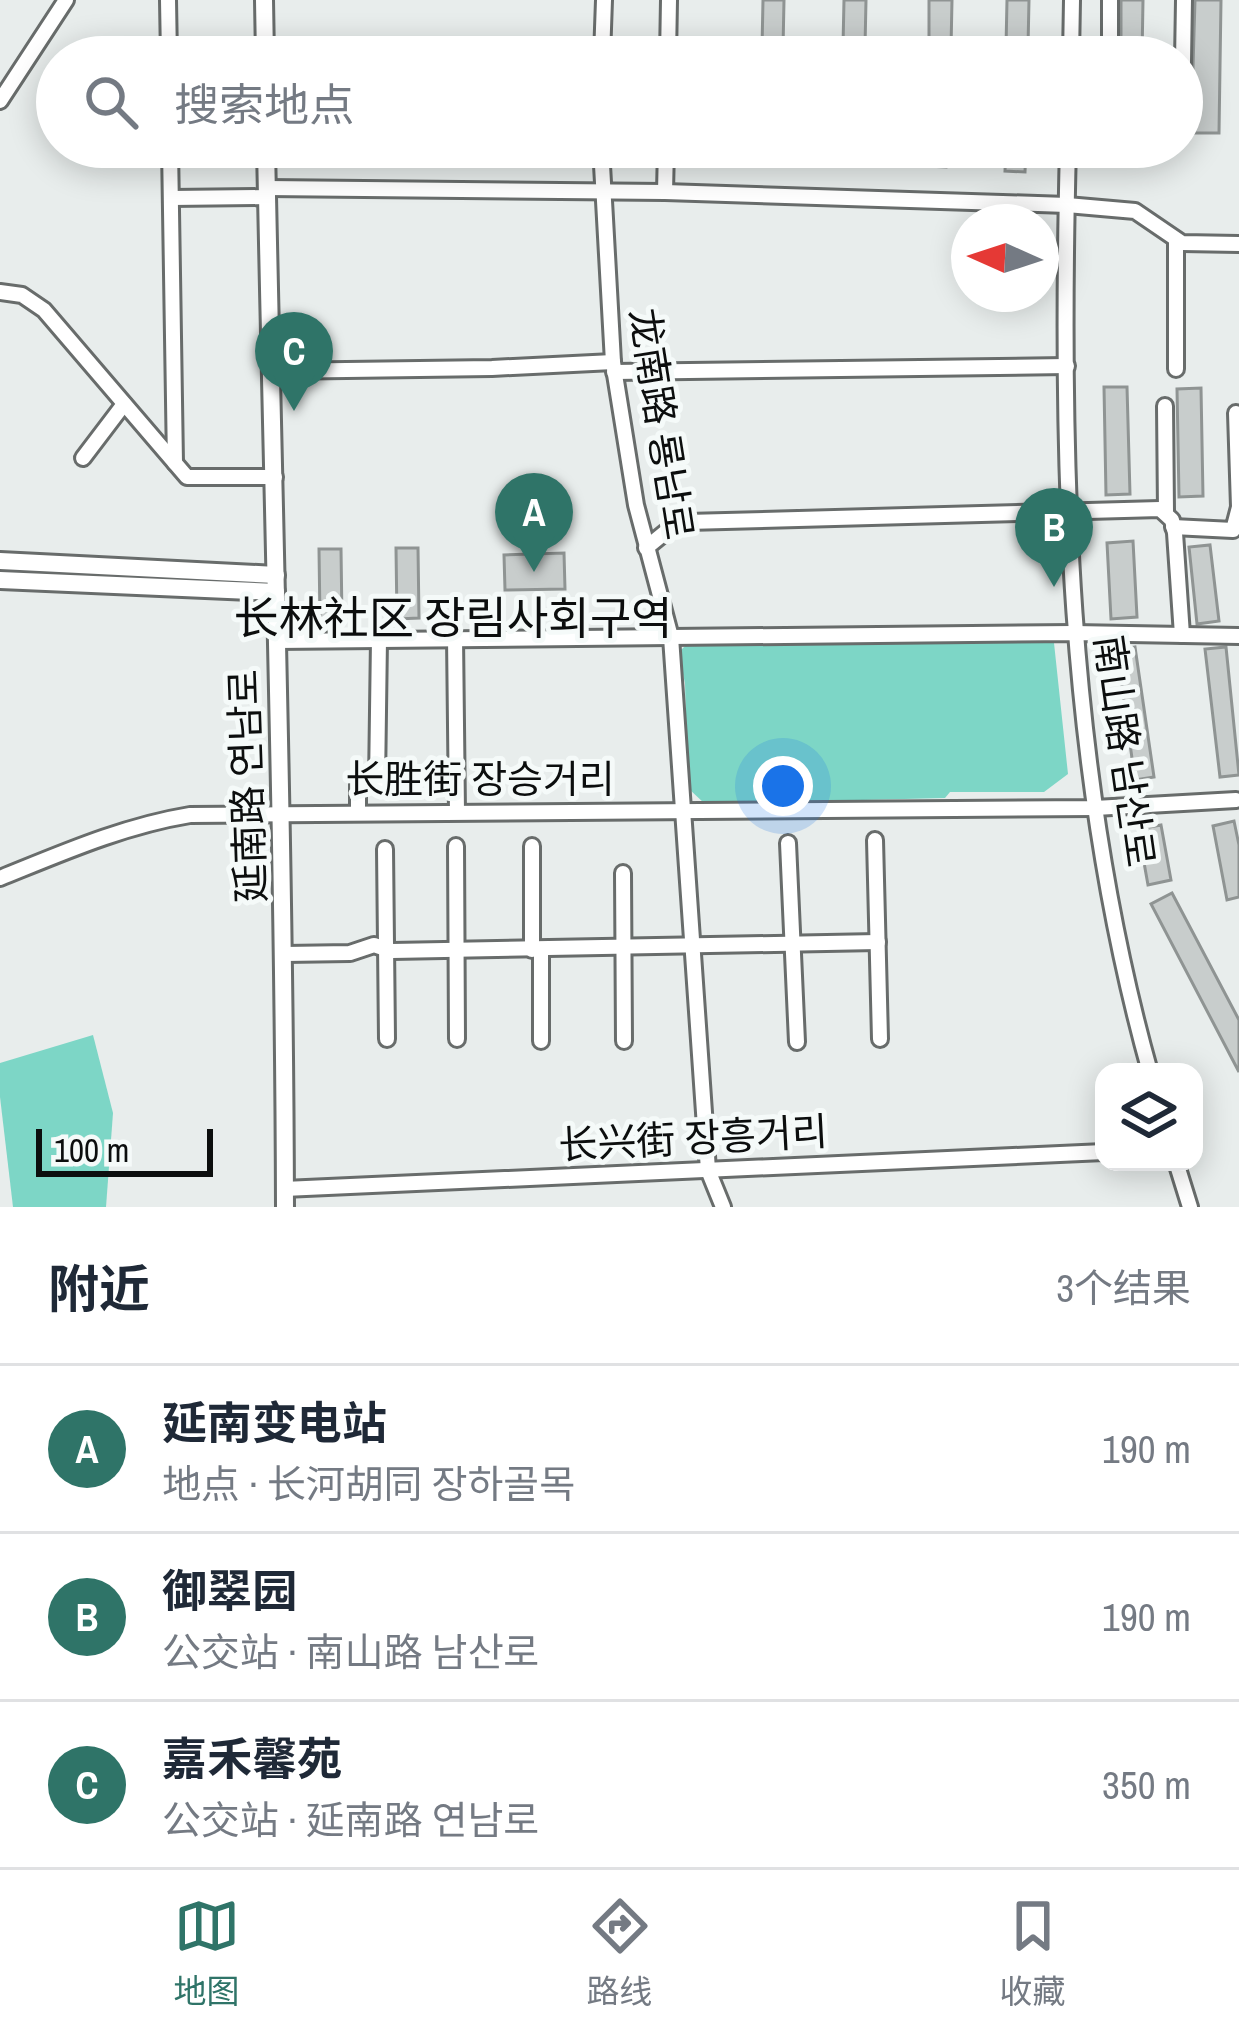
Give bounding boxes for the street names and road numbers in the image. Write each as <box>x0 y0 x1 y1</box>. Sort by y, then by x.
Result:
street label: 龙南路 룡남로 <box>618 305 706 543</box>
street label: 南山路 남산로 <box>1083 632 1167 870</box>
street label: 延南路 연남로 <box>217 668 277 904</box>
street label: 长胜街 장승거리 <box>345 753 615 805</box>
street label: 长兴街 장흥거리 <box>557 1105 829 1171</box>

